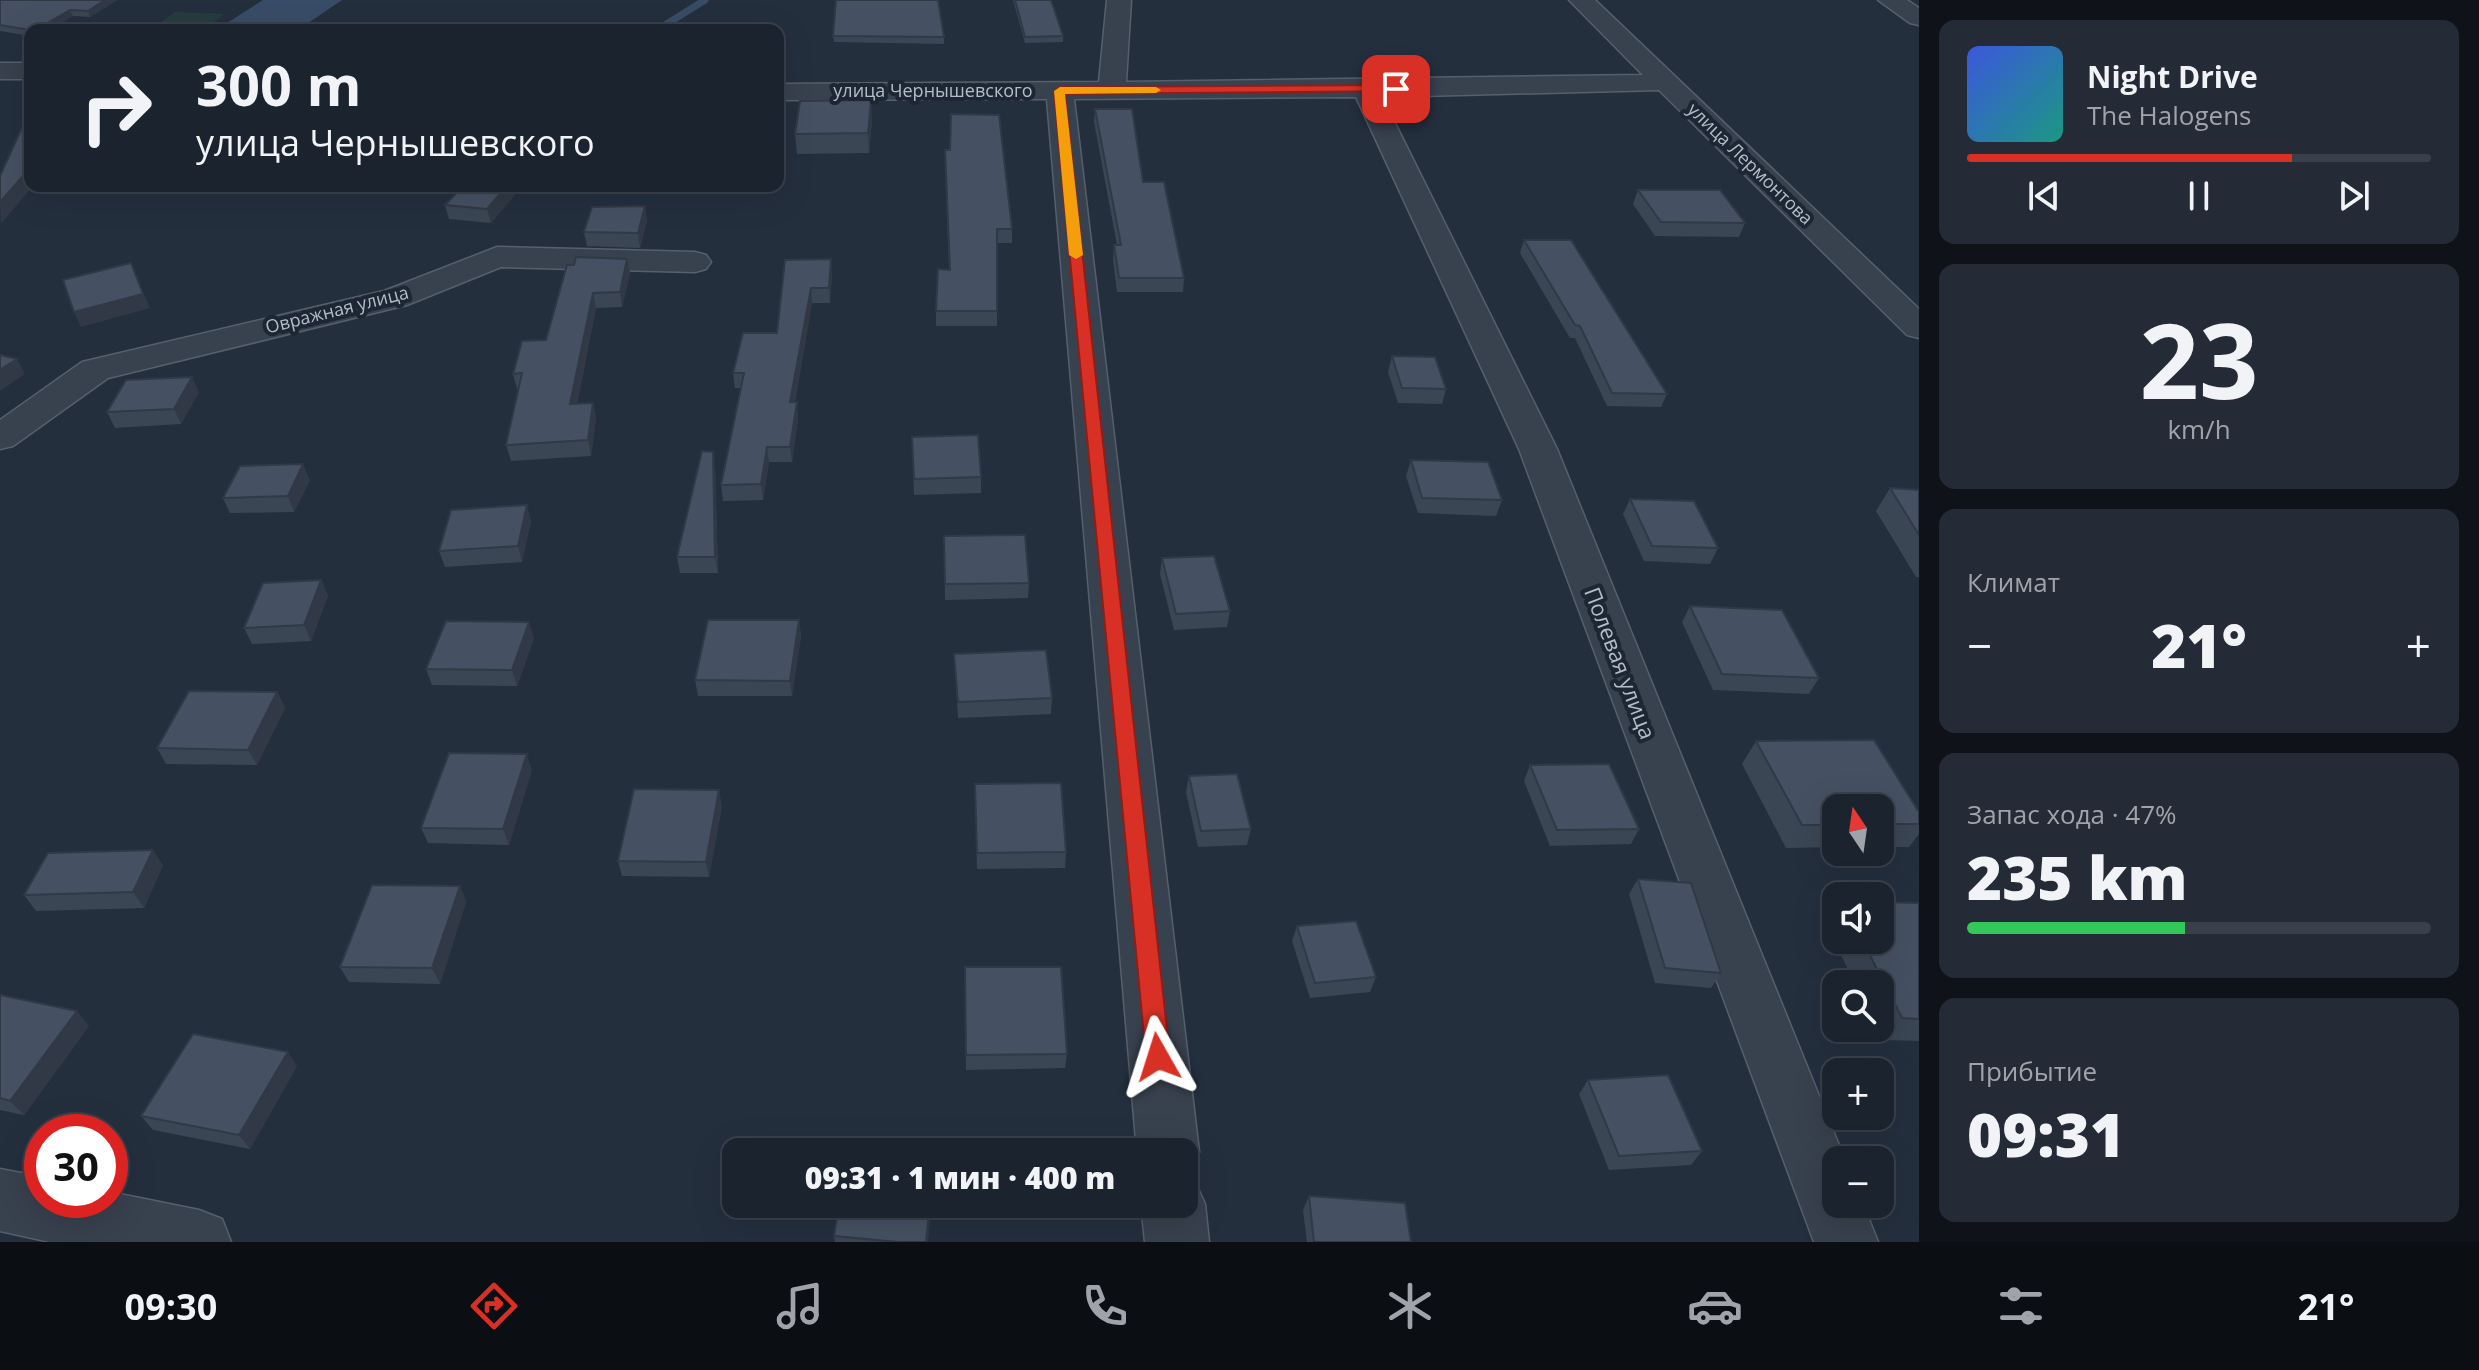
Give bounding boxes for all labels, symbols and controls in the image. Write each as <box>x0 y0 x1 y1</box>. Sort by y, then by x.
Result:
text: 300 m <box>196 46 362 122</box>
pin <box>1362 55 1430 123</box>
icon: right <box>64 56 168 160</box>
text: Night Drive <box>2087 56 2258 97</box>
icon: arrive <box>1374 67 1418 111</box>
street label: улица Чернышевского <box>833 78 1033 102</box>
street label: улица Лермонтова <box>1683 97 1819 229</box>
text: The Halogens <box>2087 97 2252 133</box>
text: улица Чернышевского <box>196 118 595 167</box>
icon: previous <box>2022 174 2066 218</box>
icon: pause <box>2177 174 2221 218</box>
icon: next <box>2332 174 2376 218</box>
street label: Овражная улица <box>263 280 411 338</box>
text: 23 <box>2140 288 2258 429</box>
text: km/h <box>2167 411 2231 447</box>
text: Климат <box>1967 564 2060 600</box>
street label: Полевая улица <box>1578 582 1664 743</box>
text: 21° <box>2151 604 2247 686</box>
text: − <box>1967 615 1992 675</box>
text: + <box>2406 615 2431 675</box>
north arrow <box>1822 794 1894 866</box>
map controls <box>1822 794 1894 1218</box>
text: Запас хода · 47% <box>1967 796 2177 832</box>
text: 235 km <box>1967 836 2188 918</box>
button: sound <box>1822 882 1894 954</box>
button: search <box>1822 970 1894 1042</box>
position arrow <box>1116 1015 1200 1099</box>
text: Прибытие <box>1967 1053 2097 1089</box>
button: + <box>1822 1058 1894 1130</box>
text: 09:31 <box>1967 1093 2125 1175</box>
speed limit sign: 30 <box>24 1114 128 1218</box>
button: − <box>1822 1146 1894 1218</box>
text: 09:31 · 1 мин · 400 m <box>805 1157 1115 1198</box>
icon: directions <box>466 1278 522 1334</box>
icon: music <box>772 1278 828 1334</box>
icon: phone <box>1077 1278 1133 1334</box>
icon: climate <box>1382 1278 1438 1334</box>
icon: car <box>1687 1278 1743 1334</box>
icon: filters <box>1993 1278 2049 1334</box>
text: 09:30 <box>125 1282 217 1331</box>
text: 21° <box>2298 1282 2354 1331</box>

